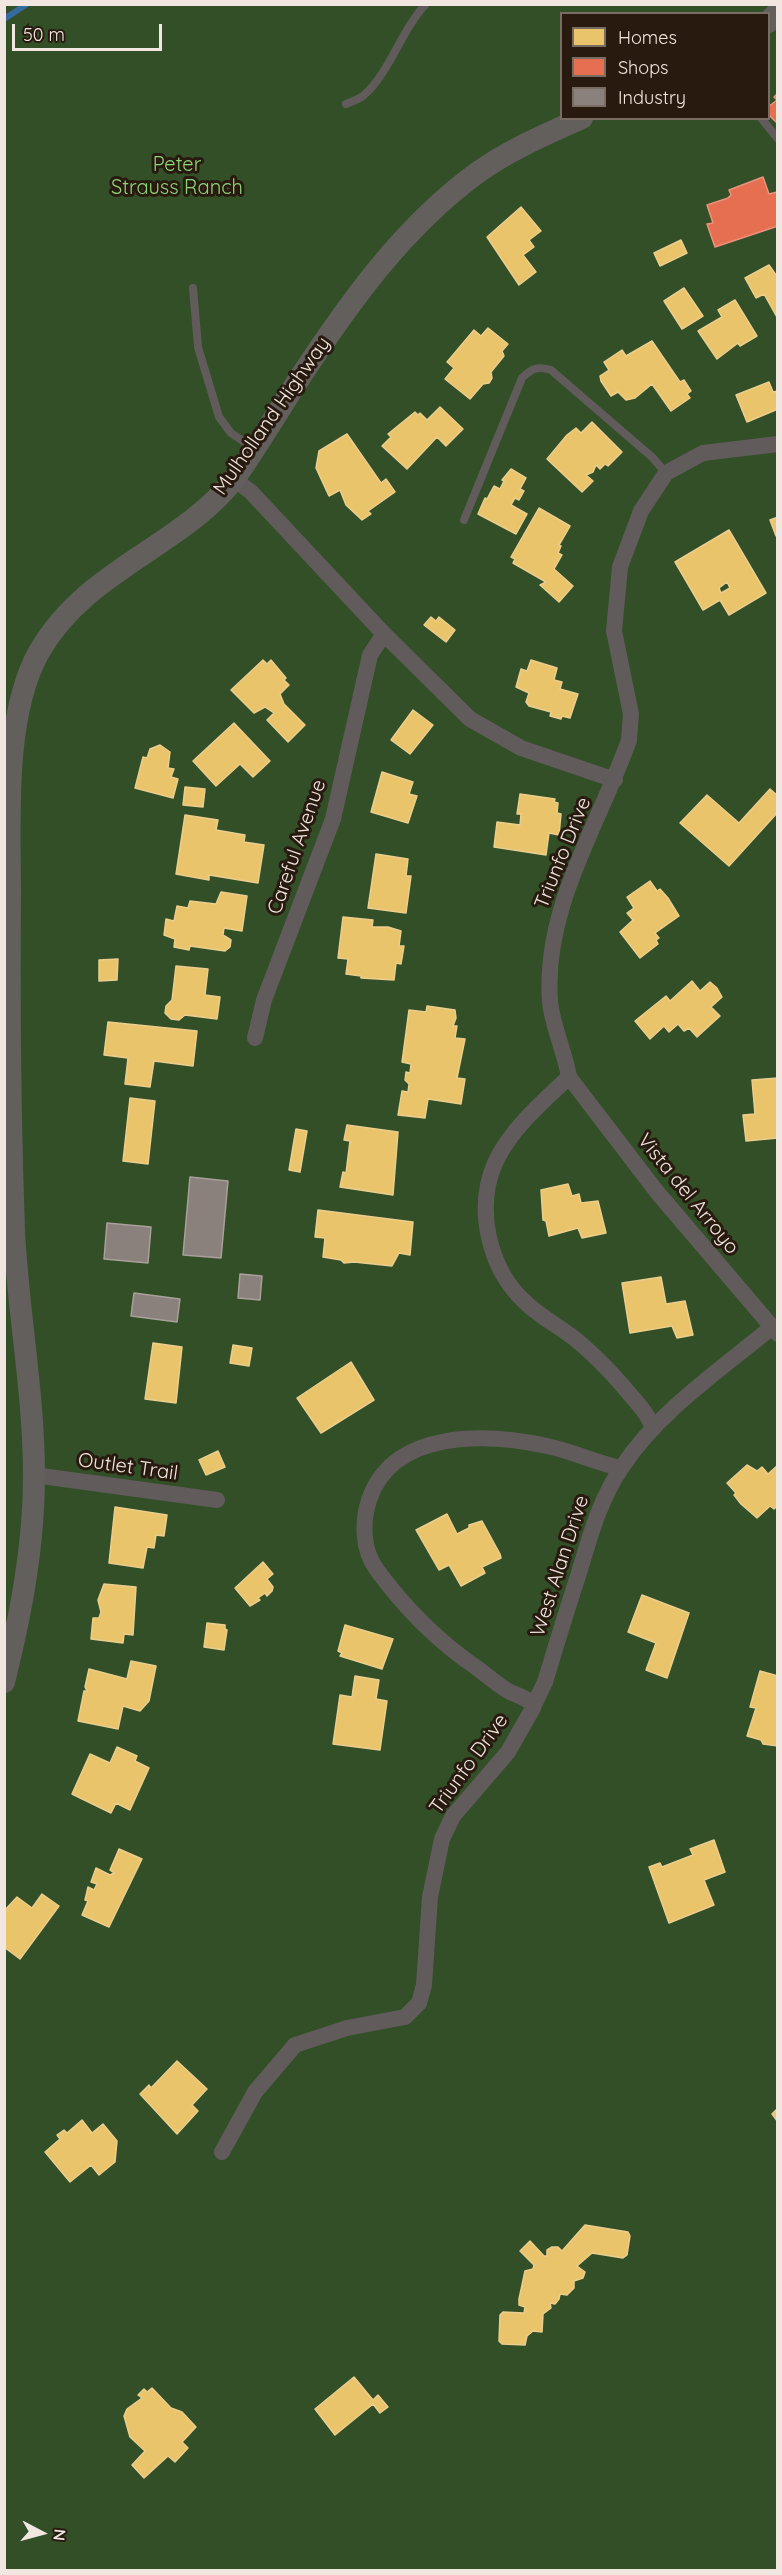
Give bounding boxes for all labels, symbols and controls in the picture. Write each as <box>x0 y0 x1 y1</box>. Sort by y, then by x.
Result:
scale bar <box>15 12 165 50</box>
legend <box>560 12 770 120</box>
text: 50 m <box>23 23 65 46</box>
text: Homes <box>618 26 677 49</box>
text: Shops <box>618 56 669 79</box>
text: Industry <box>618 86 686 109</box>
park label: Peter Strauss Ranch <box>111 153 243 200</box>
street label: Mulholland Highway <box>208 332 336 500</box>
street label: Careful Avenue <box>263 777 331 917</box>
street label: Triunfo Drive <box>530 794 596 912</box>
street label: Vista del Arroyo <box>632 1129 744 1259</box>
street label: Outlet Trail <box>76 1448 180 1486</box>
street label: West Alan Drive <box>526 1493 594 1639</box>
street label: Triunfo Drive <box>425 1709 513 1819</box>
north arrow <box>12 2503 72 2563</box>
text: N <box>49 2528 70 2542</box>

